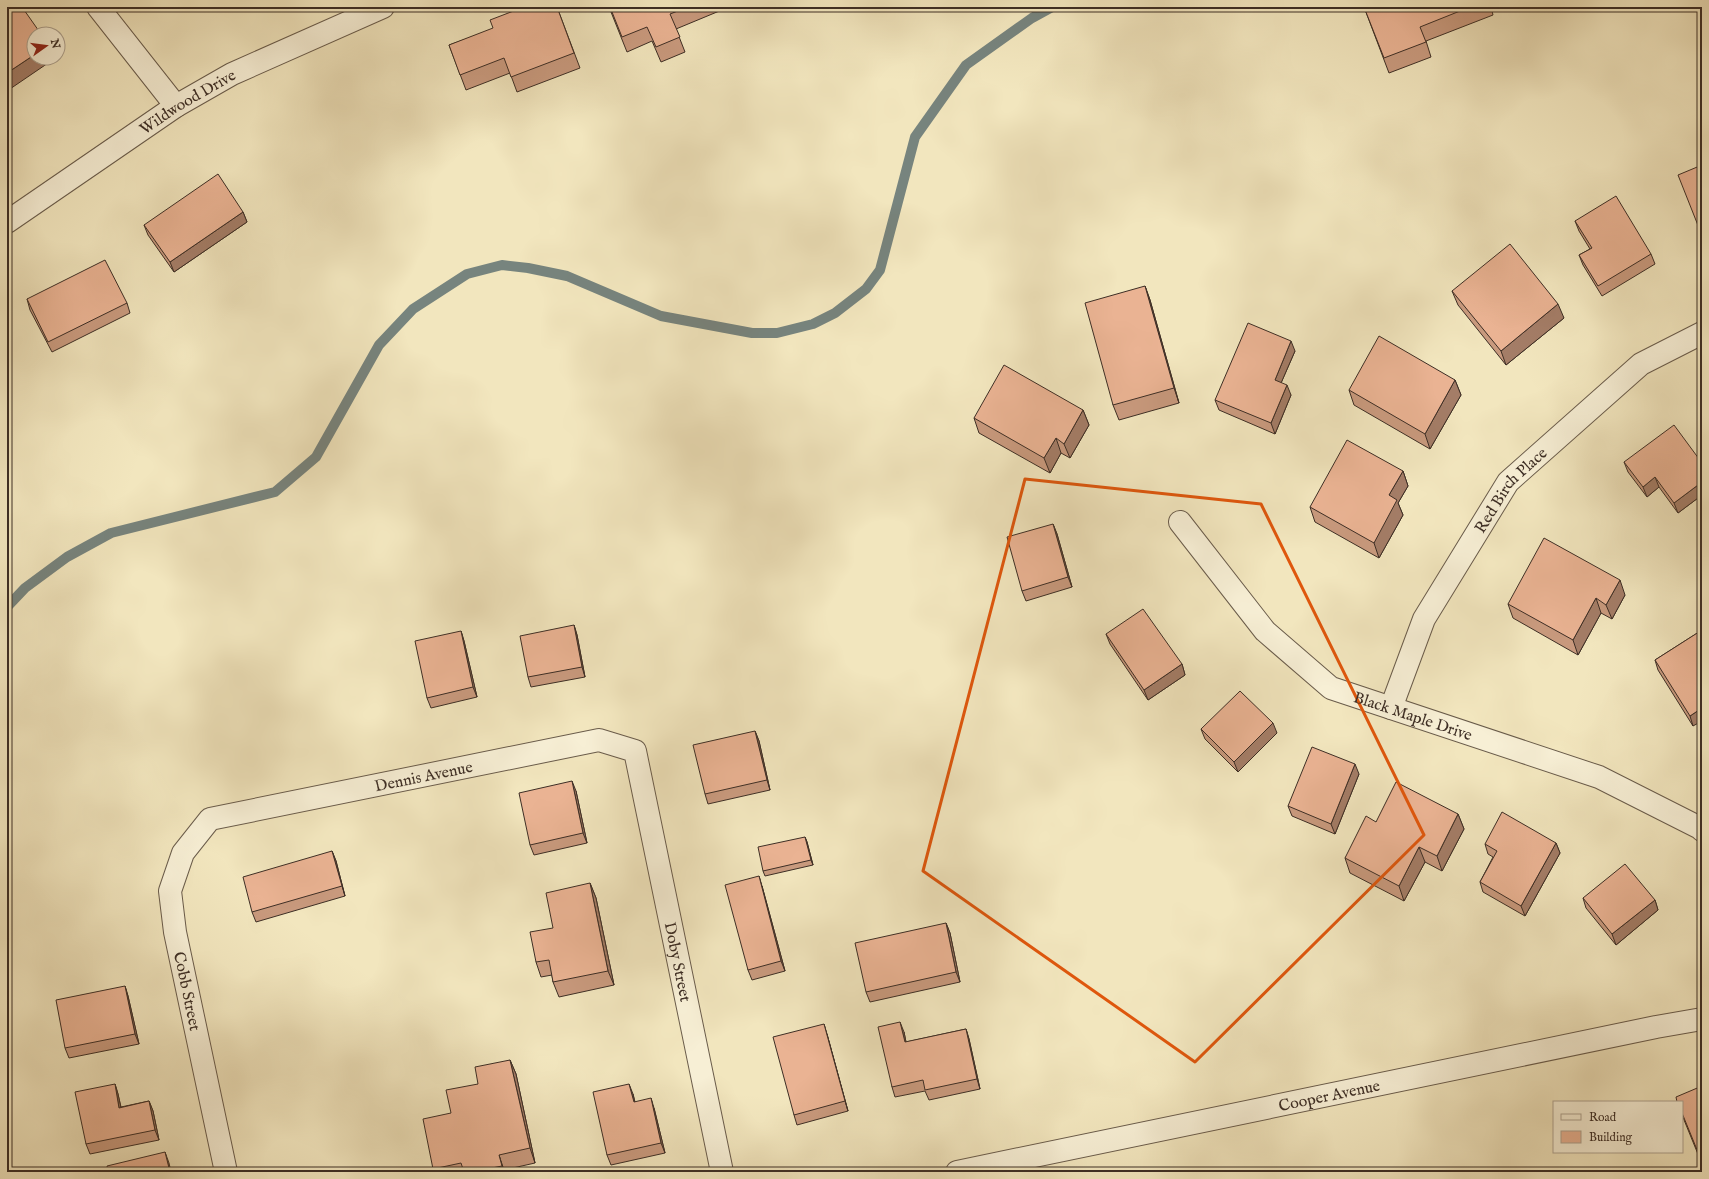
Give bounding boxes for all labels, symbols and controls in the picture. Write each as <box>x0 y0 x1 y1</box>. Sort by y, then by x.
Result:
north arrow <box>26 26 66 66</box>
text: N <box>47 37 63 51</box>
street label: Wildwood Drive <box>136 66 240 140</box>
street label: Red Birch Place <box>1471 444 1552 537</box>
street label: Black Maple Drive <box>1351 688 1474 746</box>
street label: Dennis Avenue <box>373 758 475 797</box>
street label: Doby Street <box>659 920 695 1004</box>
street label: Cobb Street <box>168 950 204 1033</box>
street label: Cooper Avenue <box>1277 1077 1382 1117</box>
legend <box>1553 1101 1683 1153</box>
text: Road <box>1589 1110 1617 1125</box>
text: Building <box>1589 1130 1633 1145</box>

